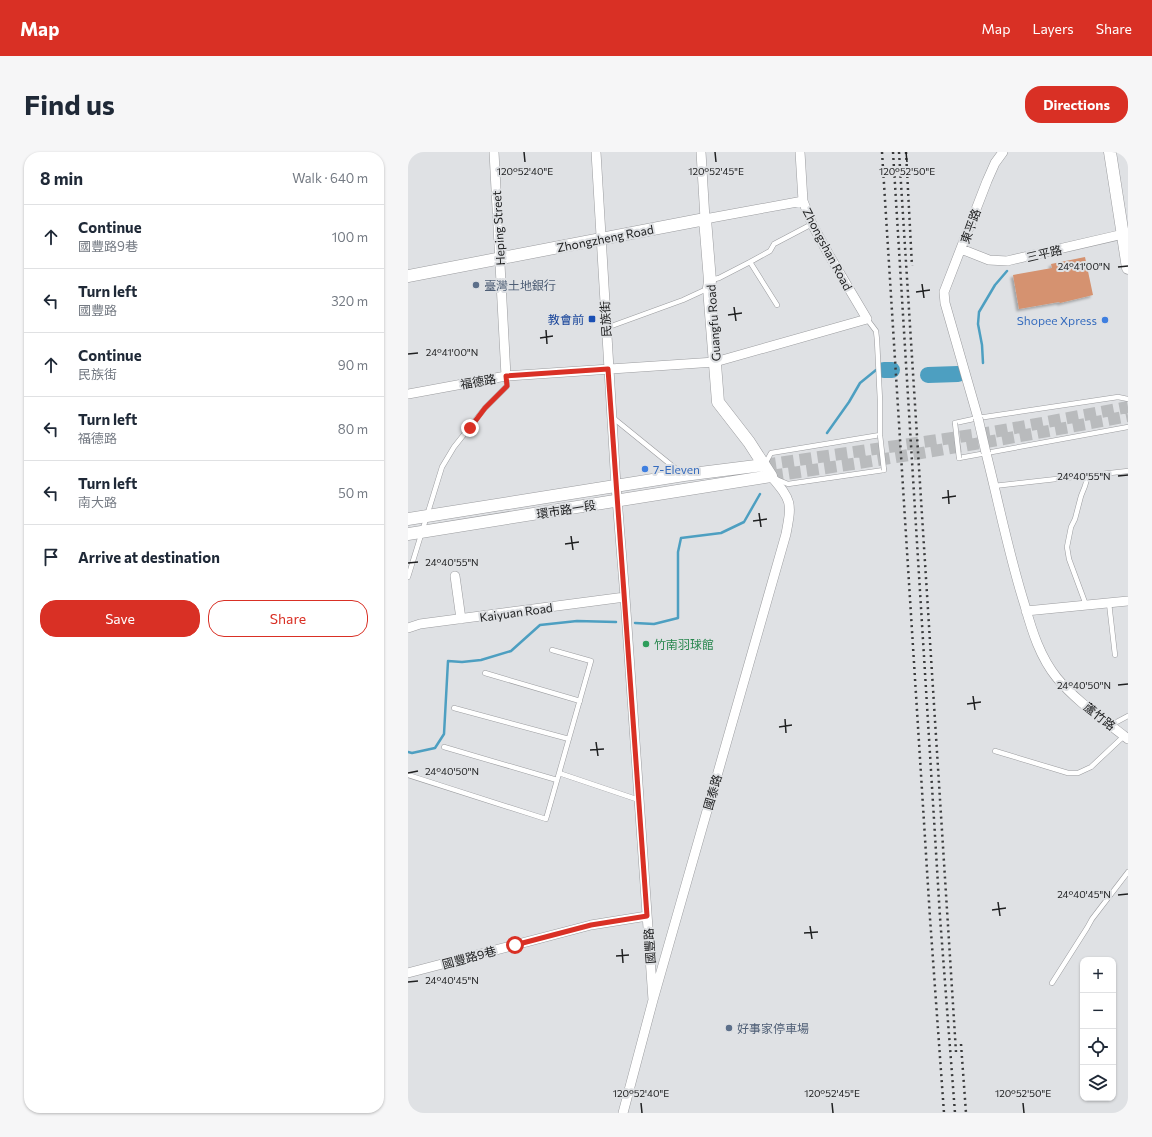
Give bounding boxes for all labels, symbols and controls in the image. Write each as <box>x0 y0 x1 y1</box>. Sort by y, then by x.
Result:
text: Map <box>20 17 59 40</box>
text: Map <box>982 20 1010 37</box>
text: Layers <box>1032 20 1074 37</box>
text: Share <box>1096 20 1132 37</box>
button: Directions <box>1025 86 1128 123</box>
text: Find us <box>24 87 115 121</box>
text: 120°52'40"E <box>497 165 553 177</box>
text: 120°52'45"E <box>688 165 744 177</box>
text: 120°52'50"E <box>879 165 935 177</box>
text: 8 min <box>40 168 83 189</box>
text: Walk · 640 m <box>292 170 368 186</box>
street label: Heping Street <box>489 190 507 266</box>
street label: Zhongshan Road <box>800 205 856 293</box>
street label: 東平路 <box>957 207 983 245</box>
text: Continue <box>78 218 142 236</box>
street label: Zhongzheng Road <box>555 222 655 254</box>
icon: ahead <box>40 226 62 248</box>
text: 100 m <box>332 229 368 245</box>
text: 國豐路9巷 <box>78 238 138 254</box>
street label: 三平路 <box>1025 242 1063 264</box>
text: 24°41'00"N <box>1058 260 1110 272</box>
place label: 臺灣土地銀行 <box>484 278 556 292</box>
marker: 臺灣土地銀行 <box>471 280 481 290</box>
text: Turn left <box>78 282 137 300</box>
street label: Guangfu Road <box>703 284 723 362</box>
icon: left <box>40 290 62 312</box>
text: 320 m <box>331 293 368 309</box>
street label: 民族街 <box>597 301 613 337</box>
text: 國豐路 <box>78 302 117 318</box>
place label: 教會前 <box>548 312 584 326</box>
place label: Shopee Xpress <box>1017 313 1097 327</box>
marker: 教會前 <box>587 314 597 324</box>
marker: Shopee Xpress <box>1100 315 1110 325</box>
text: Continue <box>78 346 142 364</box>
text: 24°41'00"N <box>426 346 478 358</box>
icon: ahead <box>40 354 62 376</box>
text: 90 m <box>338 357 368 373</box>
text: 民族街 <box>78 366 117 382</box>
street label: 福德路 <box>459 371 497 391</box>
text: Turn left <box>78 410 137 428</box>
icon: left <box>40 418 62 440</box>
route end <box>461 419 479 437</box>
text: 80 m <box>338 421 368 437</box>
text: 福德路 <box>78 430 117 446</box>
place label: 7-Eleven <box>653 462 700 476</box>
marker: 7-Eleven <box>640 464 650 474</box>
text: 24°40'55"N <box>1057 470 1111 482</box>
text: Turn left <box>78 474 137 492</box>
icon: left <box>40 482 62 504</box>
text: 50 m <box>338 485 368 501</box>
text: 南大路 <box>78 494 117 510</box>
street label: 環市路一段 <box>535 497 597 521</box>
icon: arrive <box>40 546 62 568</box>
text: Arrive at destination <box>78 548 220 566</box>
text: 24°40'55"N <box>425 556 479 568</box>
button: Save <box>40 600 200 637</box>
button: Share <box>208 600 368 637</box>
street label: Kaiyuan Road <box>478 600 554 624</box>
place label: 竹南羽球館 <box>654 637 714 651</box>
marker: 竹南羽球館 <box>641 639 651 649</box>
text: 24°40'50"N <box>1057 679 1111 691</box>
street label: 蘆竹路 <box>1082 699 1118 733</box>
text: 24°40'50"N <box>425 765 479 777</box>
street label: 國泰路 <box>700 773 724 811</box>
text: 24°40'45"N <box>1057 888 1111 900</box>
street label: 國豐路 <box>641 928 657 964</box>
route start <box>506 936 524 954</box>
street label: 國豐路9巷 <box>440 943 498 971</box>
map controls <box>1080 957 1116 1101</box>
button: + <box>1080 957 1116 993</box>
text: 24°40'45"N <box>425 974 479 986</box>
button: − <box>1080 993 1116 1029</box>
place label: 好事家停車場 <box>737 1021 809 1035</box>
marker: 好事家停車場 <box>724 1023 734 1033</box>
button: locate <box>1080 1029 1116 1065</box>
button: layers <box>1080 1065 1116 1101</box>
text: 120°52'40"E <box>613 1087 669 1099</box>
text: 120°52'45"E <box>804 1087 860 1099</box>
text: 120°52'50"E <box>995 1087 1051 1099</box>

